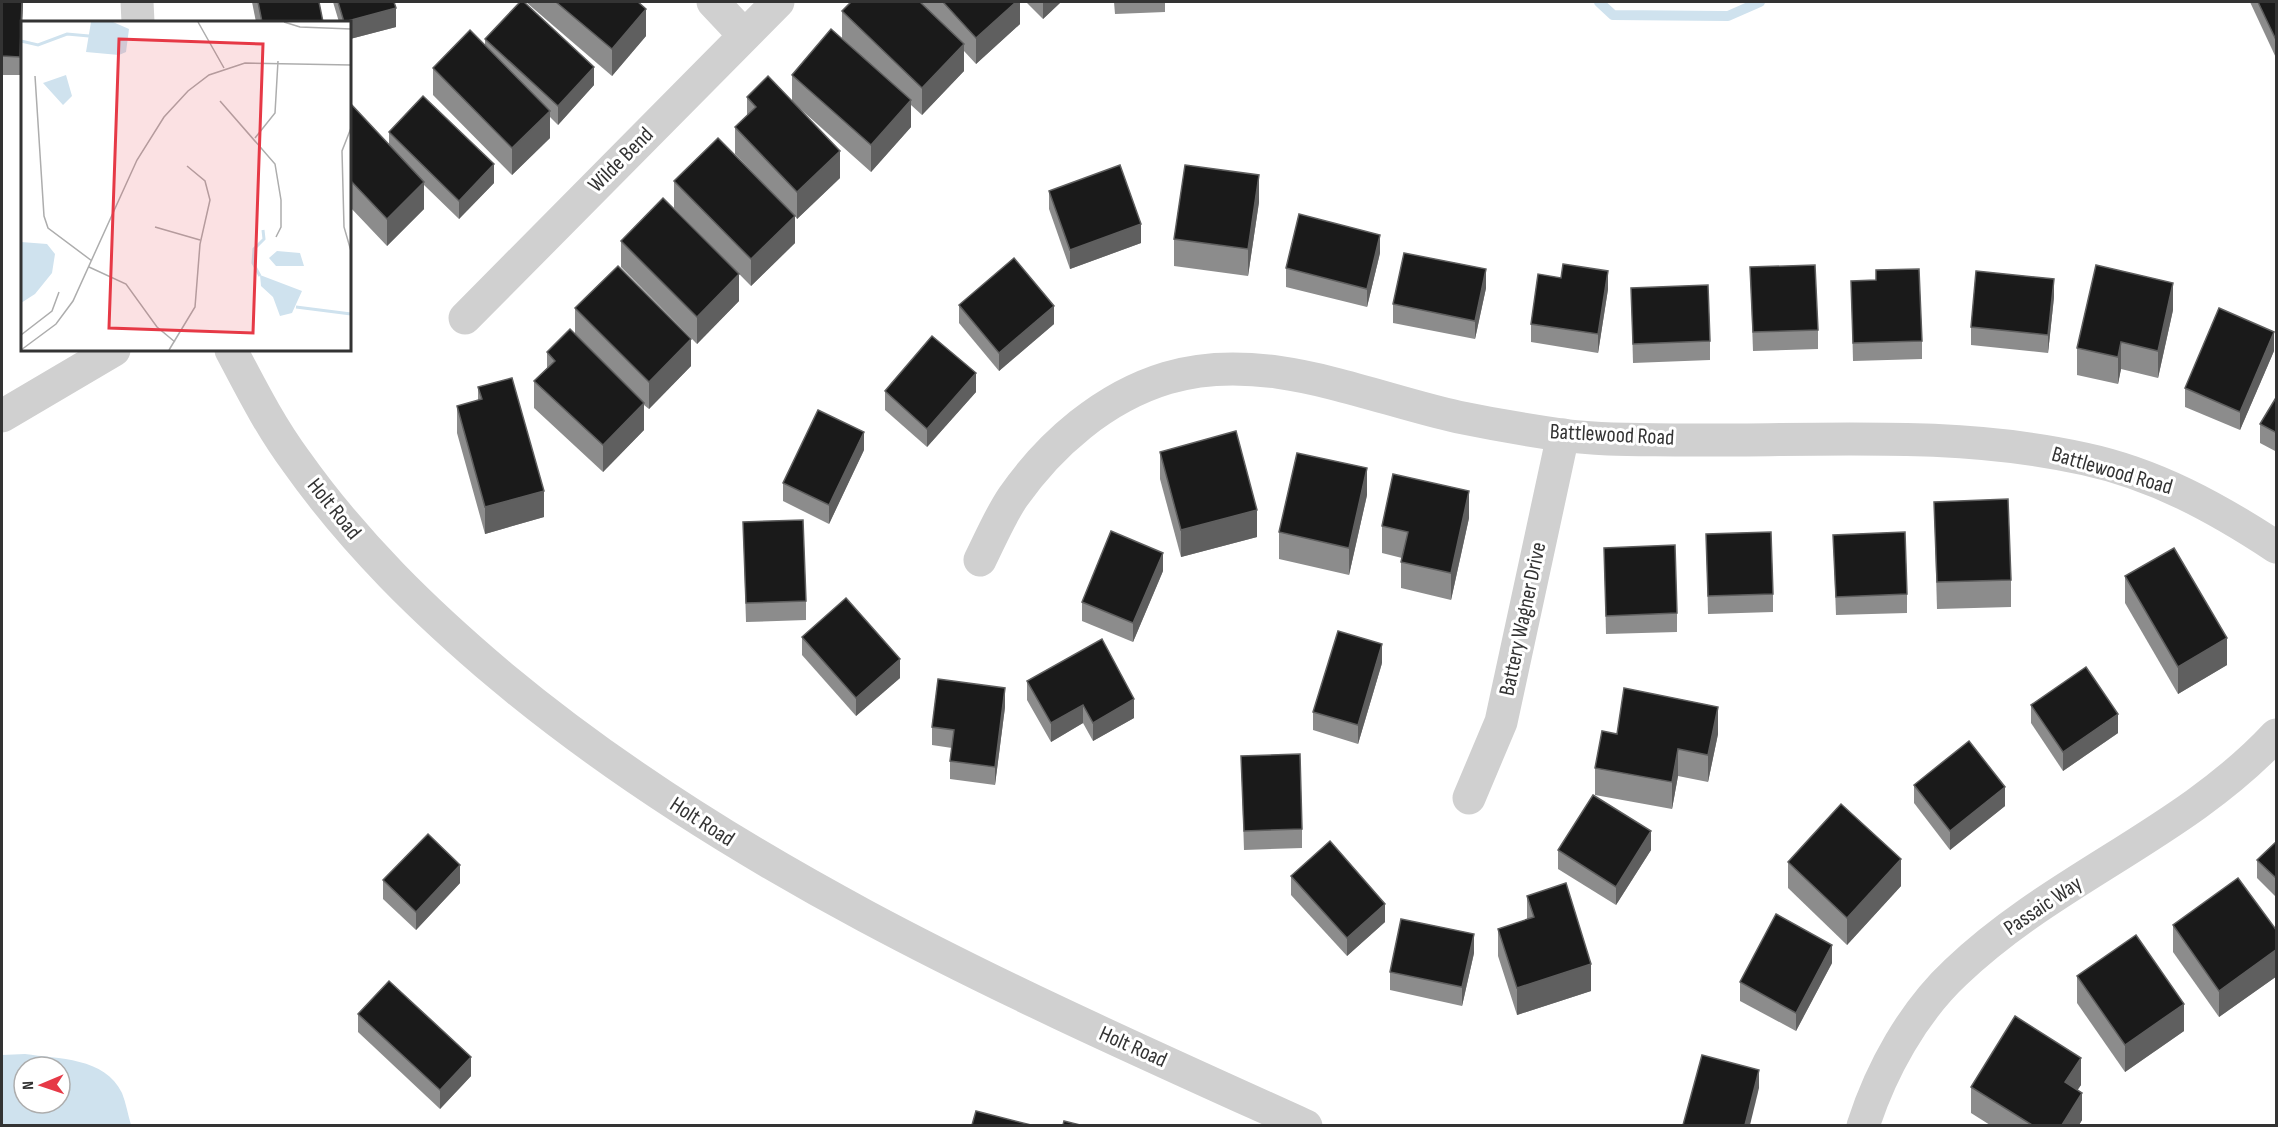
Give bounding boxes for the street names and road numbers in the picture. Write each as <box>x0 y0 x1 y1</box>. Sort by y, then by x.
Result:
street label: Wilde Bend <box>583 122 659 198</box>
street label: Battlewood Road <box>1549 418 1675 452</box>
street label: Battlewood Road <box>2048 441 2176 501</box>
street label: Holt Road <box>301 473 367 545</box>
street label: Battery Wagner Drive <box>1494 540 1552 698</box>
street label: Holt Road <box>665 791 739 853</box>
street label: Passaic Way <box>1999 870 2088 942</box>
street label: Holt Road <box>1095 1020 1171 1074</box>

